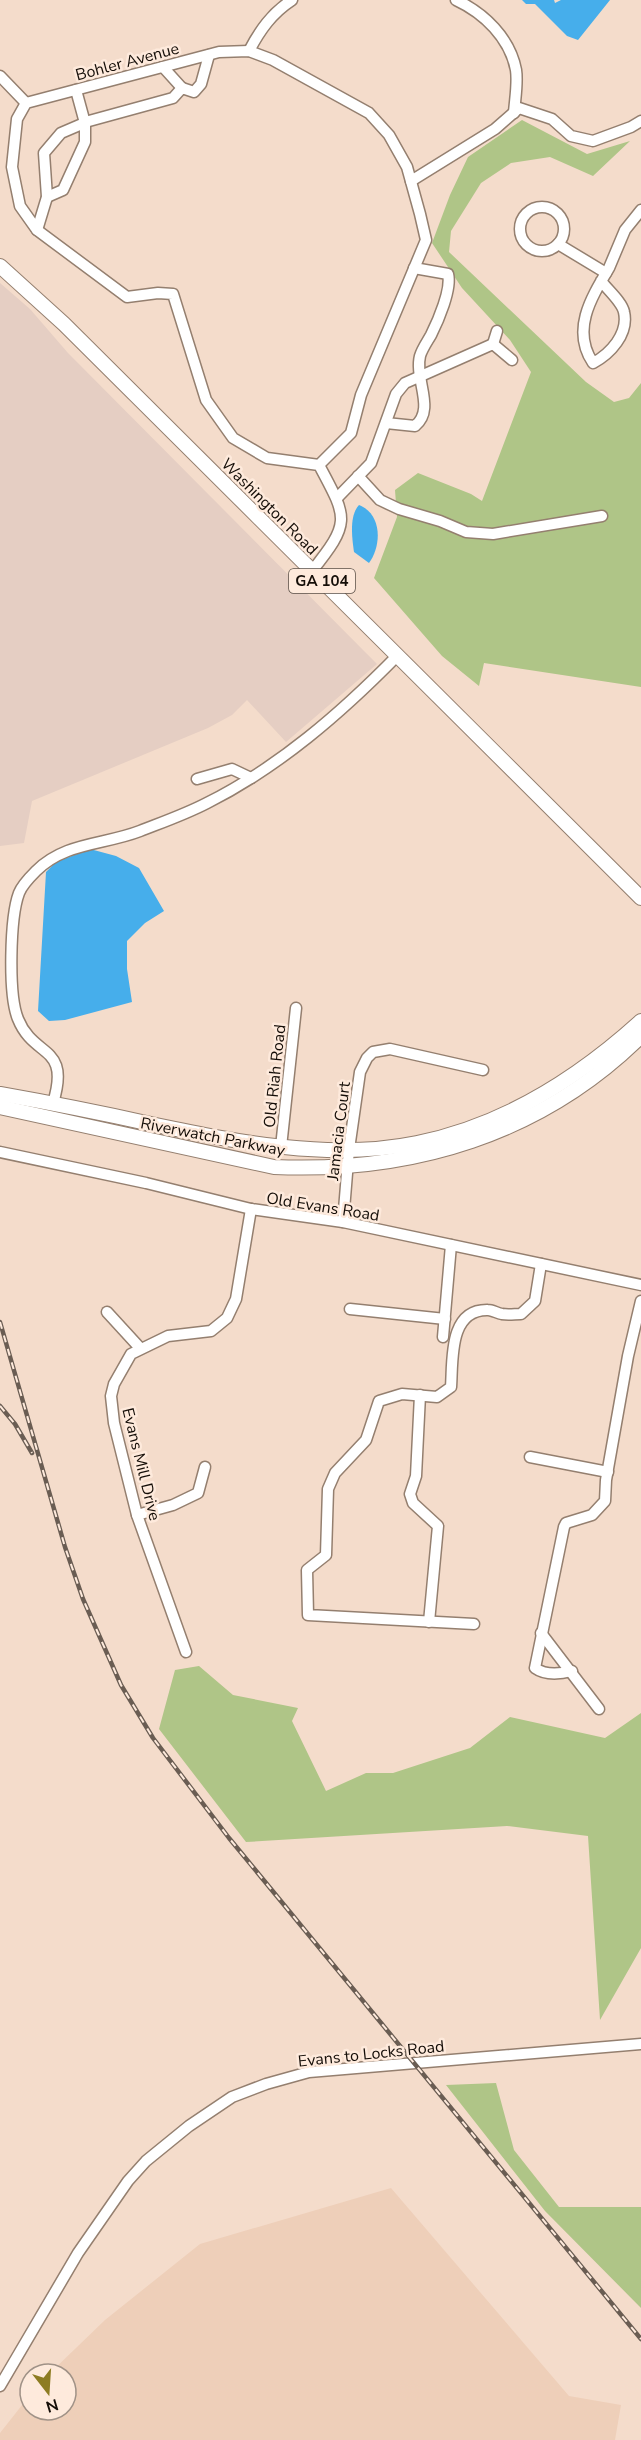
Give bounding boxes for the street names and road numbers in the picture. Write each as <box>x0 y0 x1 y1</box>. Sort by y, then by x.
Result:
street label: Bohler Avenue <box>73 38 181 86</box>
street label: Washington Road <box>216 453 323 560</box>
road number: GA 104 <box>289 569 355 593</box>
street label: Old Riah Road <box>259 1023 291 1129</box>
street label: Jamacia Court <box>322 1080 356 1183</box>
street label: Riverwatch Parkway <box>139 1112 288 1162</box>
street label: Old Evans Road <box>265 1187 381 1227</box>
street label: Evans Mill Drive <box>116 1406 166 1523</box>
street label: Evans to Locks Road <box>297 2035 445 2073</box>

